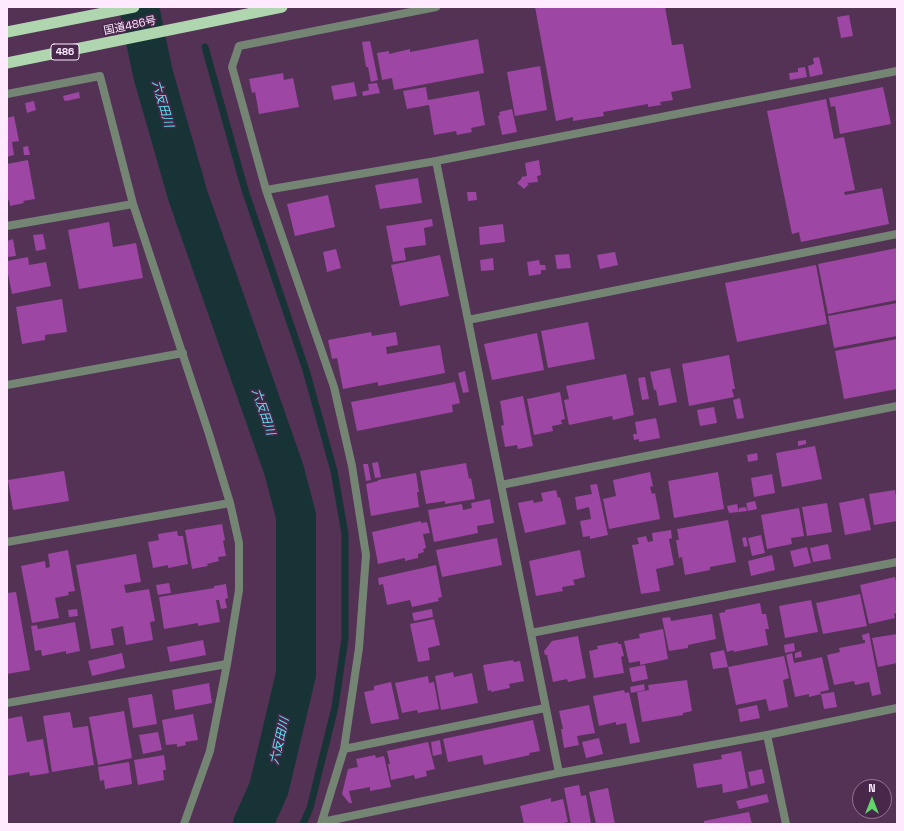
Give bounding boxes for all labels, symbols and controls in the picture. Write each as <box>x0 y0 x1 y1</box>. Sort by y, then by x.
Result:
street label: 国道486号 <box>102 14 158 38</box>
road number: 486 <box>51 44 79 60</box>
water label: 六反田川 <box>148 79 176 129</box>
water label: 六反田川 <box>248 387 278 437</box>
water label: 六反田川 <box>268 716 292 766</box>
north arrow <box>852 779 892 819</box>
text: N <box>868 781 876 795</box>

